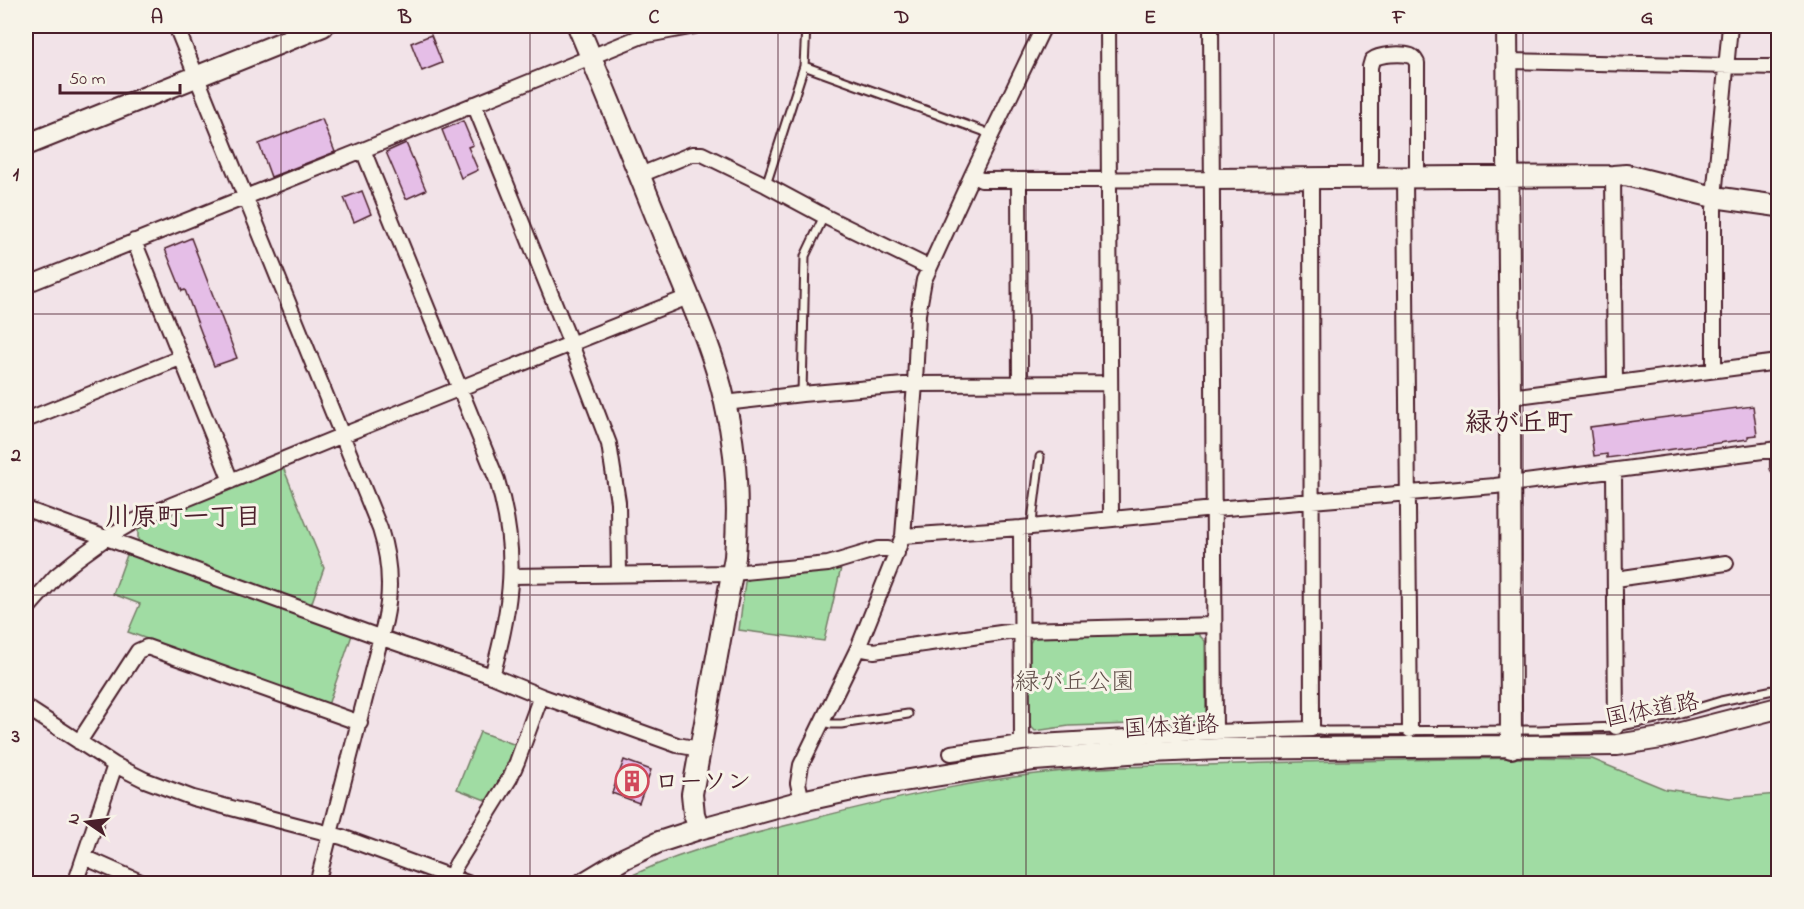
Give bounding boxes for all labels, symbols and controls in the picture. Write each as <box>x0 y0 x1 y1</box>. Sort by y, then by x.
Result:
text: A <box>151 4 163 33</box>
text: B <box>397 4 412 33</box>
text: C <box>649 4 660 33</box>
text: D <box>894 4 909 33</box>
text: E <box>1144 4 1156 33</box>
text: F <box>1392 4 1406 33</box>
text: G <box>1641 4 1654 33</box>
scale bar <box>60 57 180 95</box>
text: 50 m <box>69 67 106 93</box>
text: 1 <box>13 161 20 190</box>
district label: 緑が丘町 <box>1465 405 1573 444</box>
text: 2 <box>10 442 21 471</box>
district label: 川原町一丁目 <box>105 500 261 538</box>
park label: 緑が丘公園 <box>1015 666 1135 701</box>
street label: 国体道路 <box>1602 685 1703 738</box>
street label: 国体道路 <box>1122 709 1220 748</box>
text: 3 <box>11 723 20 752</box>
building icon: ローソン <box>614 763 650 799</box>
place label: ローソン <box>655 766 751 801</box>
north arrow <box>57 792 117 852</box>
text: N <box>61 811 87 827</box>

